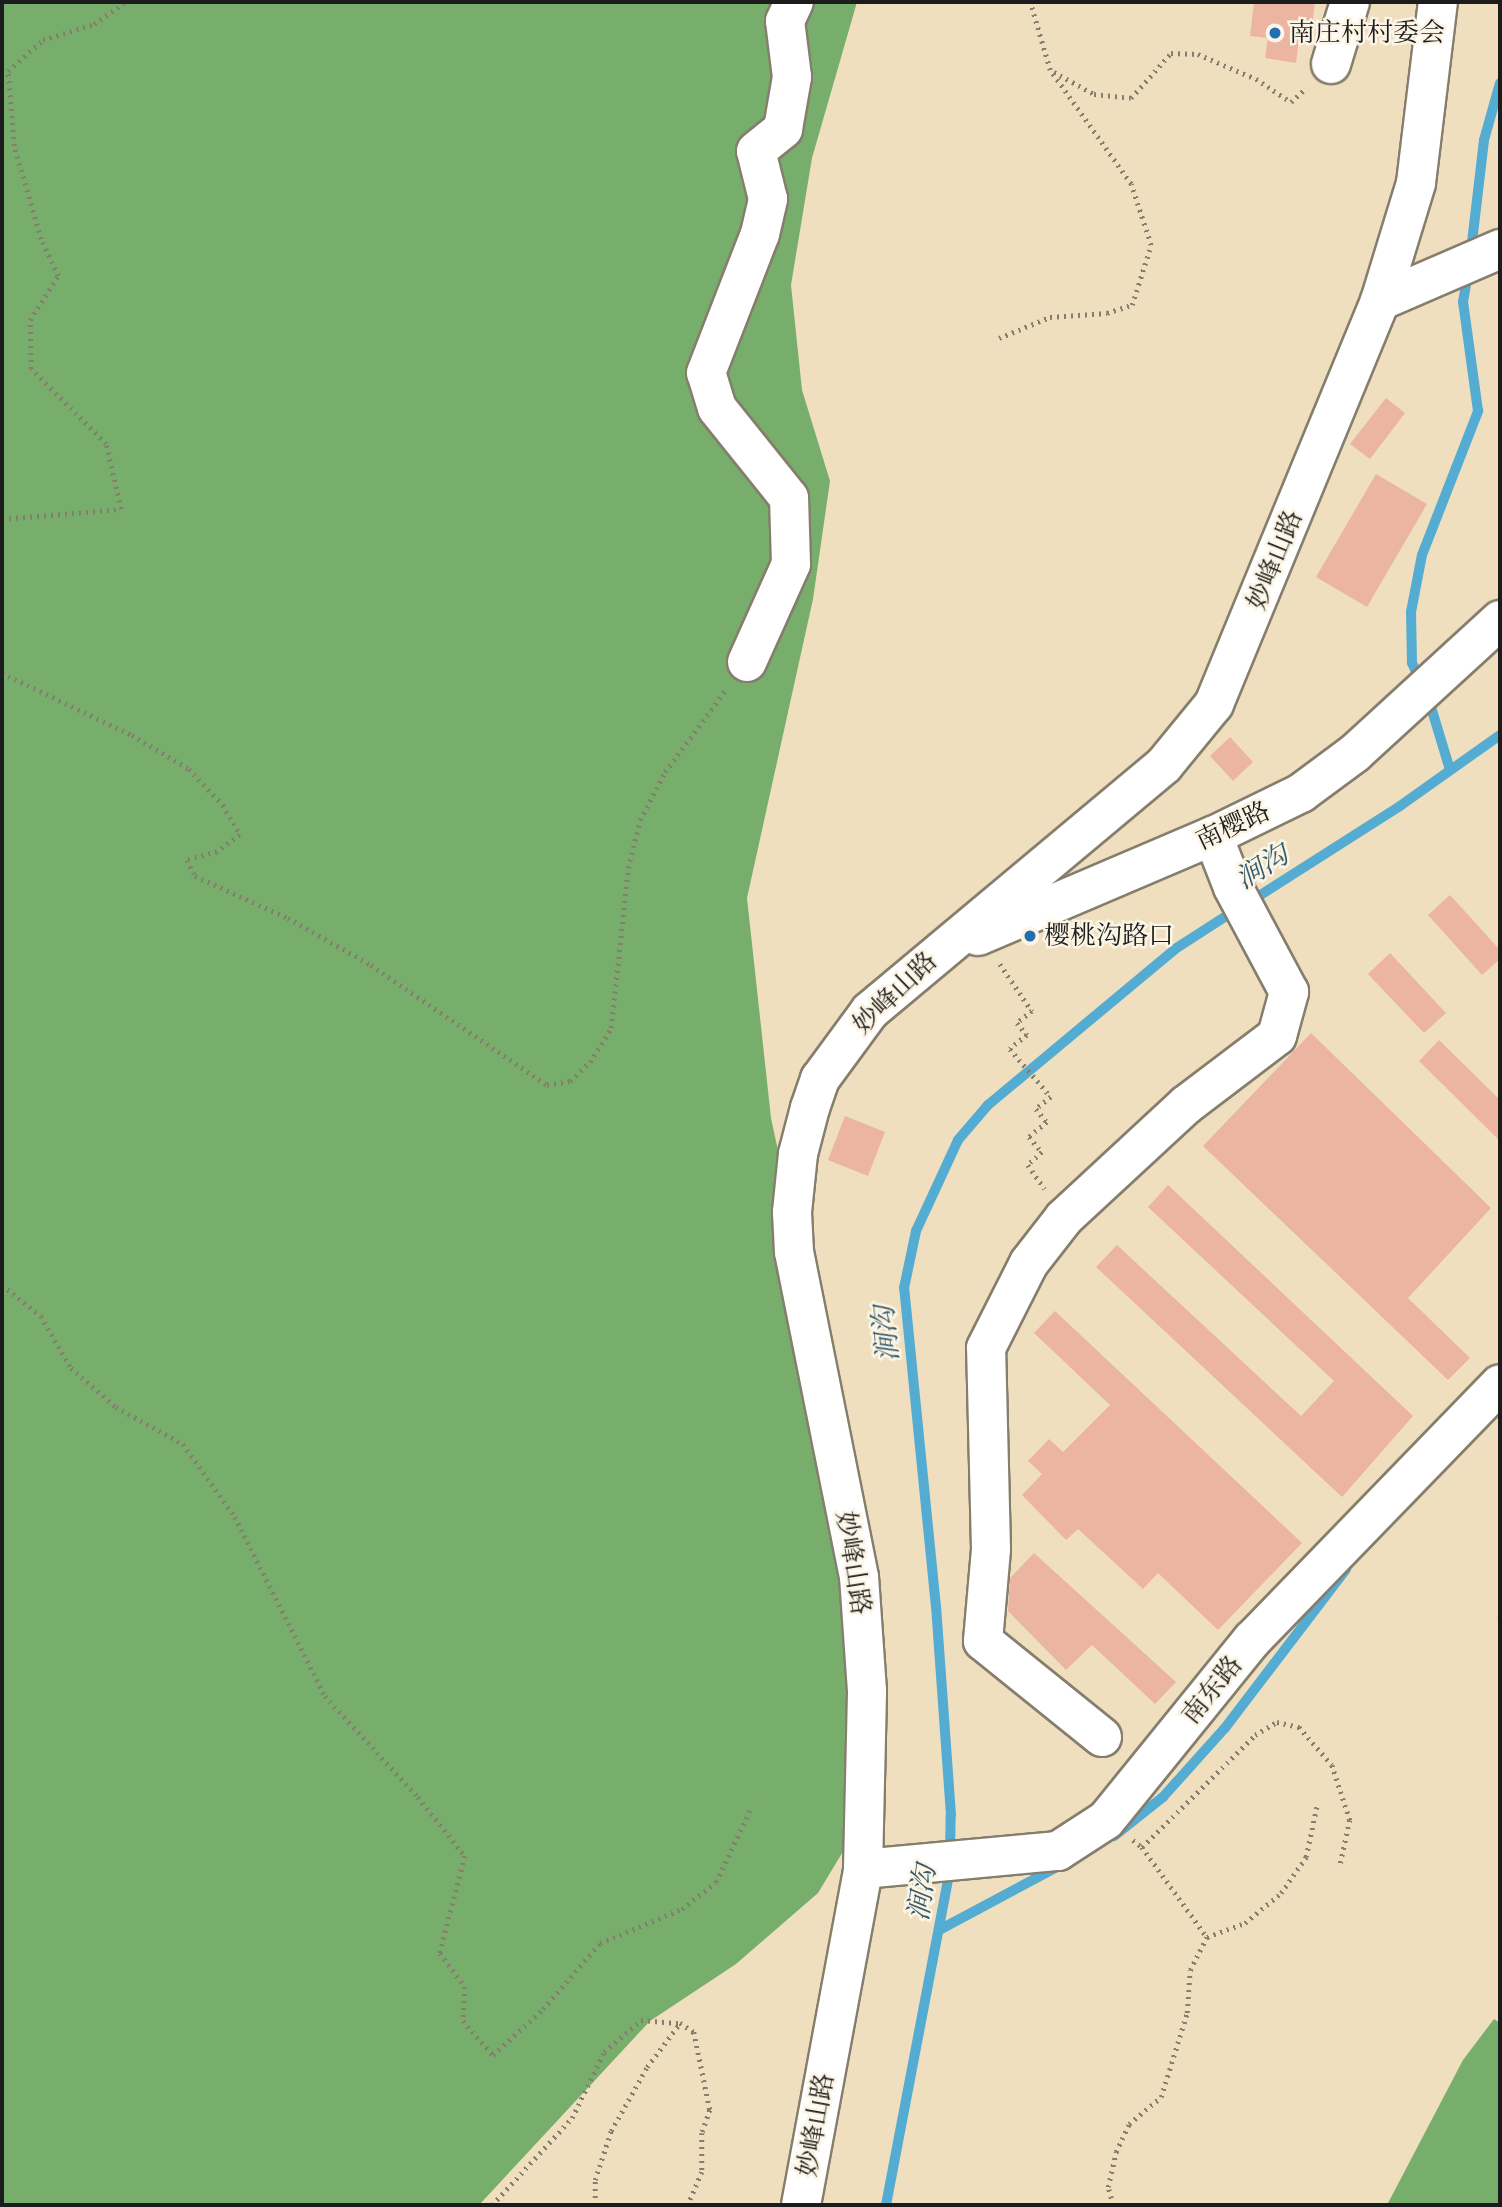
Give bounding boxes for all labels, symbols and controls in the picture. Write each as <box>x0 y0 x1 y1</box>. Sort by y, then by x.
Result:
place label: 南庄村村委会 <box>1289 17 1445 49</box>
marker: 南庄村村委会 <box>1267 25 1283 41</box>
street label: 妙峰山路 <box>1241 506 1309 614</box>
street label: 南樱路 <box>1191 795 1275 857</box>
water label: 涧沟 <box>1229 838 1295 896</box>
place label: 樱桃沟路口 <box>1044 920 1174 952</box>
marker: 樱桃沟路口 <box>1022 928 1038 944</box>
street label: 妙峰山路 <box>847 946 943 1040</box>
water label: 涧沟 <box>866 1304 906 1364</box>
street label: 妙峰山路 <box>829 1509 877 1617</box>
street label: 南东路 <box>1175 1650 1249 1730</box>
water label: 涧沟 <box>901 1863 943 1923</box>
street label: 妙峰山路 <box>792 2071 840 2179</box>

